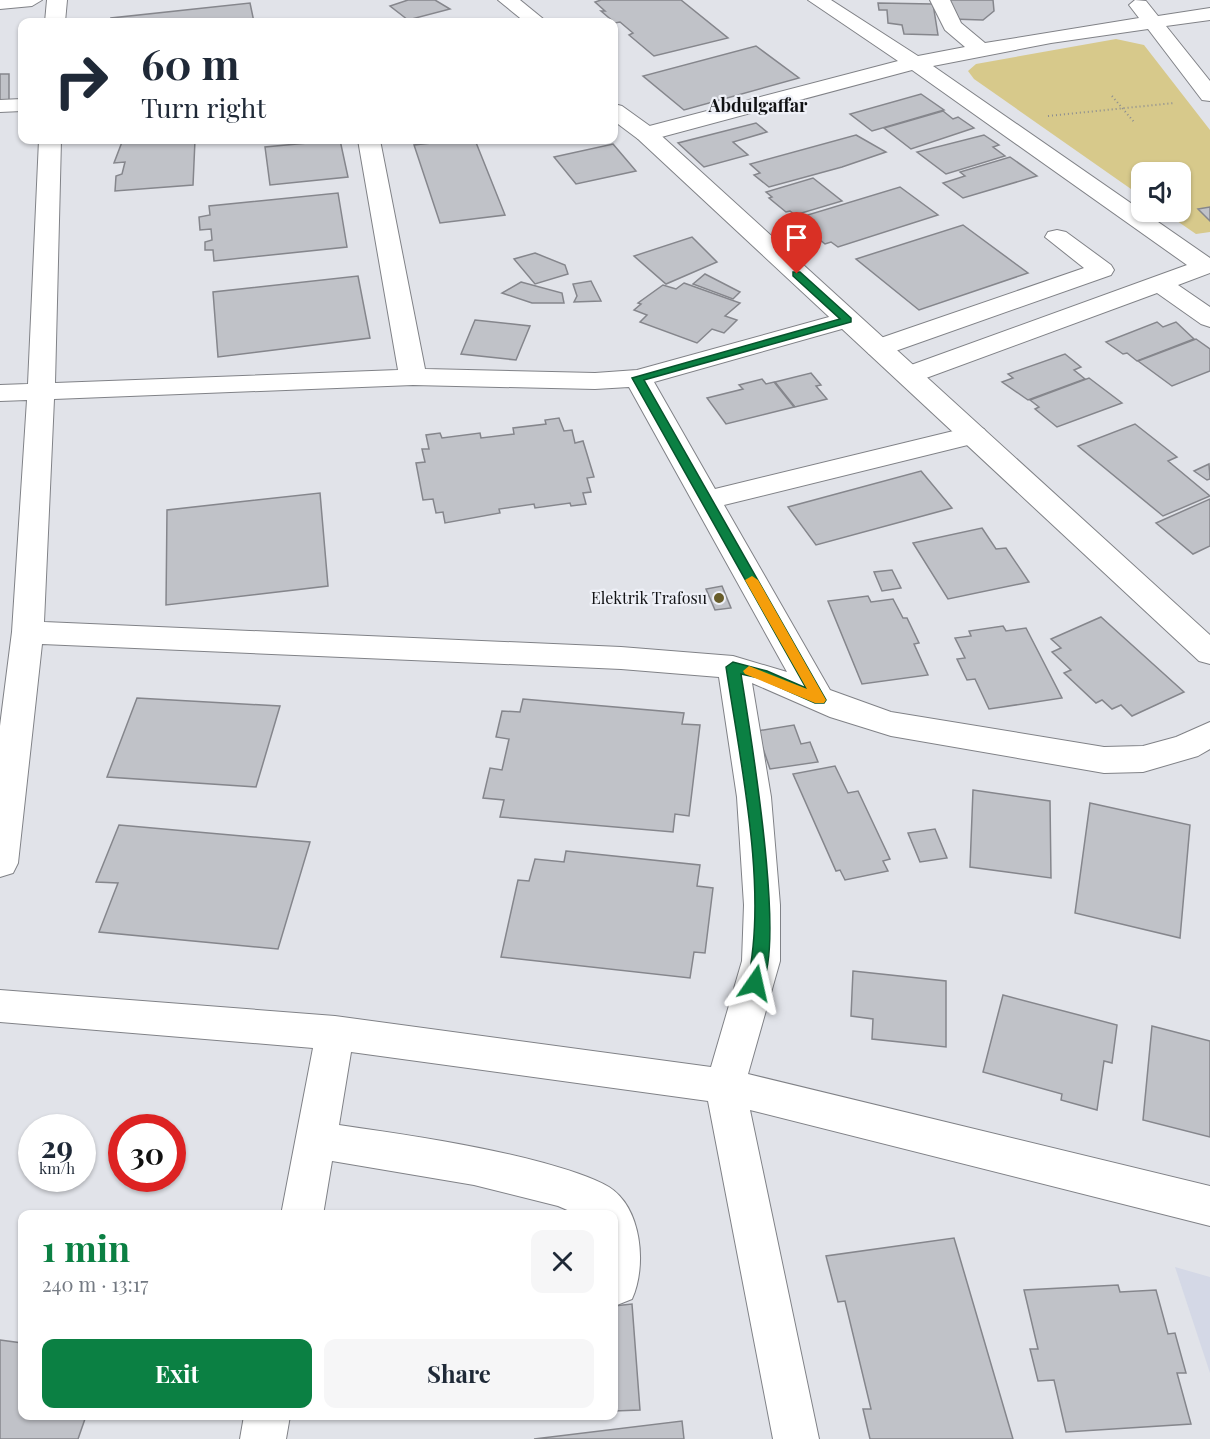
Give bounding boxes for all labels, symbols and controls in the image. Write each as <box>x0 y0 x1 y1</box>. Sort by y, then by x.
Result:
text: 60 m <box>141 35 239 91</box>
icon: right <box>42 42 120 120</box>
text: Turn right <box>141 89 266 125</box>
district label: Abdulgaffar <box>708 93 808 117</box>
map controls <box>1131 162 1191 222</box>
button: sound <box>1131 162 1191 222</box>
pin <box>771 212 822 274</box>
icon: arrive <box>780 221 813 254</box>
place label: Elektrik Trafosu <box>591 587 707 608</box>
marker: Elektrik Trafosu <box>712 591 726 605</box>
position arrow <box>723 951 787 1015</box>
speed limit sign: 30 <box>108 1114 186 1192</box>
text: 29 <box>41 1126 73 1166</box>
text: km/h <box>39 1158 75 1178</box>
text: 1 min <box>42 1223 130 1271</box>
button: close <box>531 1230 594 1293</box>
text: 240 m · 13:17 <box>42 1270 148 1297</box>
button: Exit <box>42 1339 312 1408</box>
button: Share <box>324 1339 594 1408</box>

